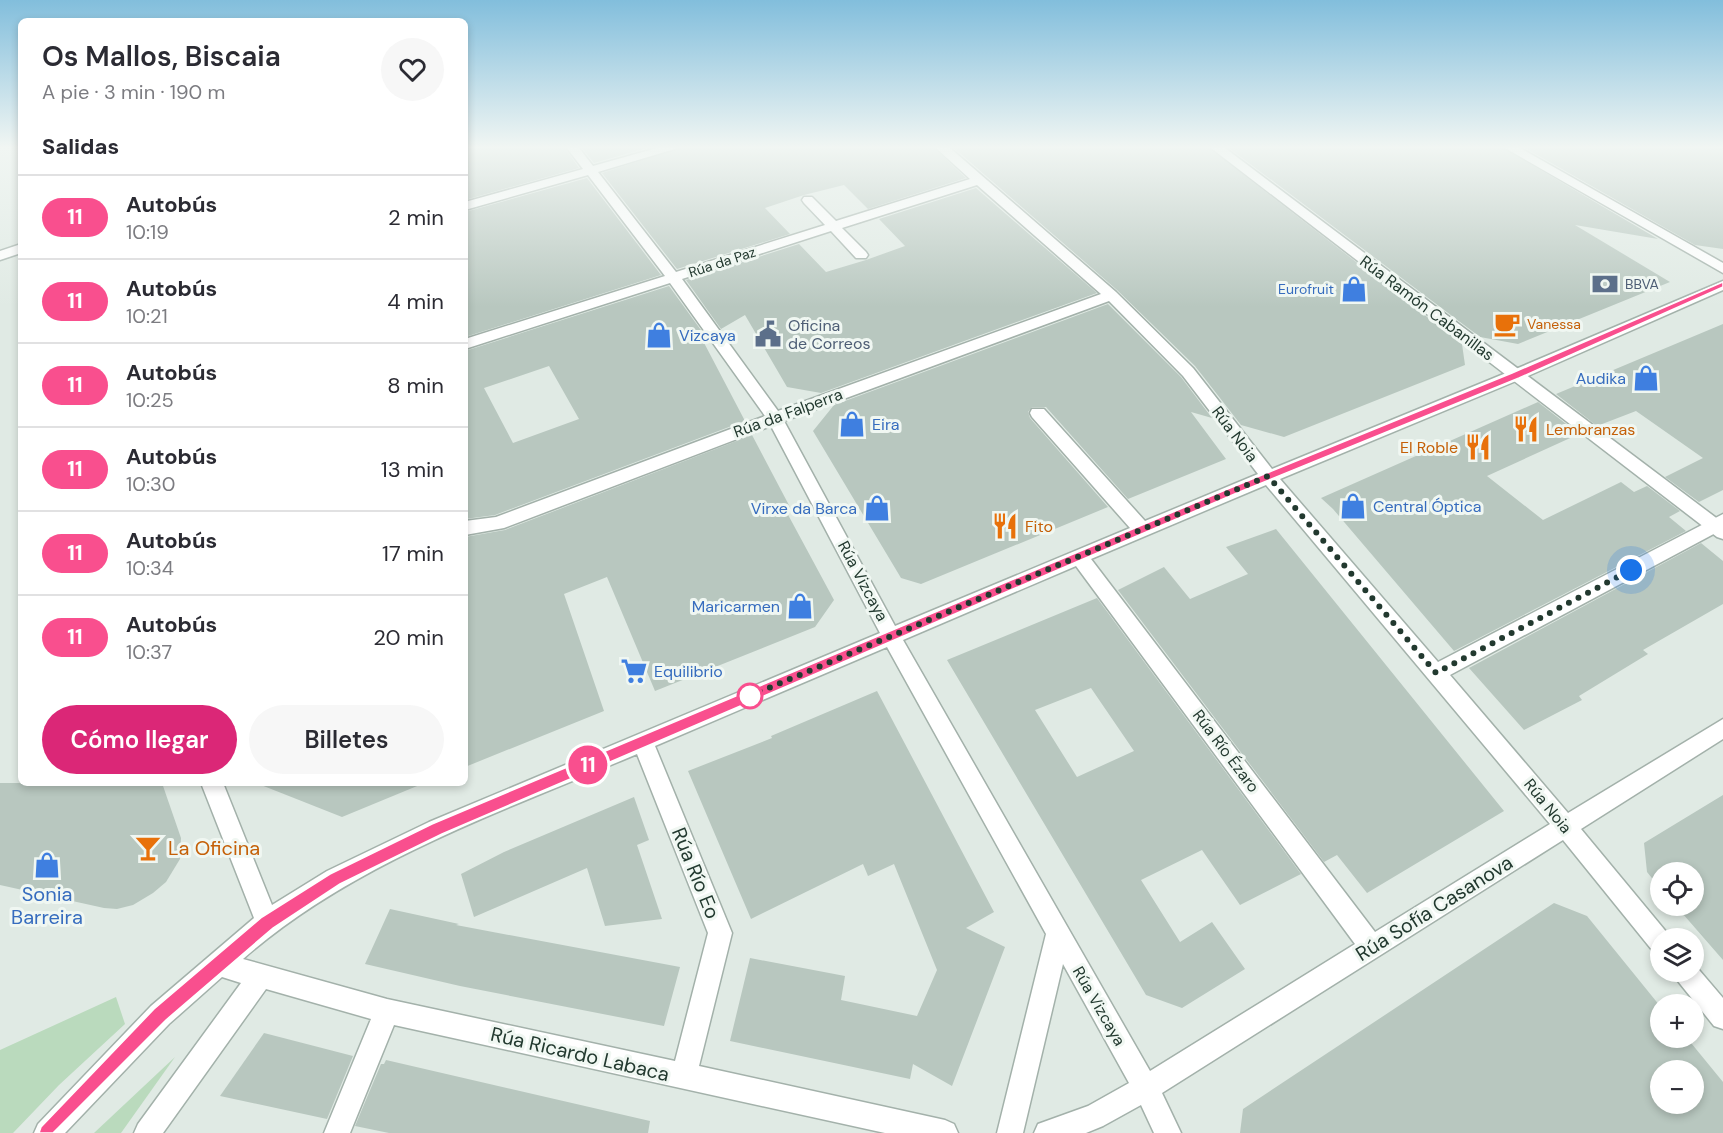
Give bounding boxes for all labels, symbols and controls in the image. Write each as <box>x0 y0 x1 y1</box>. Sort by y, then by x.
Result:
text: Os Mallos, Biscaia <box>42 38 281 75</box>
button: heart <box>381 38 444 101</box>
text: A pie · 3 min · 190 m <box>42 79 225 105</box>
text: Salidas <box>42 132 119 161</box>
text: Autobús <box>126 190 217 219</box>
text: 11 <box>67 203 83 231</box>
text: 2 min <box>388 203 444 232</box>
text: 10:19 <box>126 219 169 245</box>
street label: Rúa da Paz <box>686 243 758 281</box>
street label: Rúa Ramón Cabanillas <box>1356 251 1498 365</box>
bank icon: BBVA <box>1590 269 1620 299</box>
text: Autobús <box>126 274 217 303</box>
shop icon: Eurofruit <box>1339 274 1369 304</box>
place label: BBVA <box>1625 275 1659 293</box>
place label: Eurofruit <box>1278 280 1334 298</box>
text: 11 <box>67 287 83 315</box>
text: 4 min <box>387 287 444 316</box>
text: 10:21 <box>126 303 168 329</box>
cafe icon: Vanessa <box>1492 309 1522 339</box>
place label: Oficina de Correos <box>788 315 870 354</box>
place label: Vanessa <box>1527 315 1581 333</box>
public building icon: Oficina de Correos <box>753 319 783 349</box>
shop icon: Vizcaya <box>644 320 674 350</box>
place label: Vizcaya <box>679 325 736 346</box>
text: Autobús <box>126 358 217 387</box>
shop icon: Audika <box>1631 363 1661 393</box>
place label: Audika <box>1576 368 1626 389</box>
text: 11 <box>67 371 83 399</box>
text: 8 min <box>387 371 444 400</box>
street label: Rúa da Falperra <box>731 384 845 442</box>
text: 10:25 <box>126 387 174 413</box>
street label: Rúa Noia <box>1207 402 1263 466</box>
shop icon: Eira <box>837 409 867 439</box>
place label: Eira <box>872 414 900 435</box>
restaurant icon: Lembranzas <box>1511 414 1541 444</box>
place label: Lembranzas <box>1546 419 1635 440</box>
restaurant icon: El Roble <box>1463 432 1493 462</box>
place label: El Roble <box>1400 437 1458 458</box>
text: Autobús <box>126 442 217 471</box>
text: 11 <box>67 455 83 483</box>
text: 13 min <box>381 455 444 484</box>
text: 10:30 <box>126 471 175 497</box>
shop icon: Central Óptica <box>1338 491 1368 521</box>
shop icon: Virxe da Barca <box>862 493 892 523</box>
place label: Central Óptica <box>1373 496 1482 517</box>
place label: Virxe da Barca <box>751 498 857 519</box>
restaurant icon: Fito <box>990 511 1020 541</box>
place label: Fito <box>1025 516 1053 537</box>
text: Autobús <box>126 526 217 555</box>
street label: Rúa Vizcaya <box>833 537 893 625</box>
text: 11 <box>67 539 83 567</box>
text: 17 min <box>382 539 444 568</box>
text: 10:34 <box>126 555 174 581</box>
your location <box>1616 555 1646 585</box>
shop icon: Maricarmen <box>785 591 815 621</box>
place label: Maricarmen <box>692 596 780 617</box>
text: Autobús <box>126 610 217 639</box>
text: 11 <box>67 623 83 651</box>
text: 20 min <box>373 623 444 652</box>
text: 10:37 <box>126 639 172 665</box>
supermarket icon: Equilibrio <box>619 656 649 686</box>
place label: Equilibrio <box>654 661 723 682</box>
unlabelled marker <box>737 683 763 709</box>
button: Cómo llegar <box>42 705 237 774</box>
button: Billetes <box>249 705 444 774</box>
street label: Rúa Río Ézaro <box>1188 705 1264 797</box>
line badge: 11 <box>561 746 615 784</box>
text: 11 <box>580 751 596 779</box>
street label: Rúa Noia <box>1519 774 1577 838</box>
street label: Rúa Río Eo <box>666 824 726 922</box>
bar icon: La Oficina <box>133 833 163 863</box>
place label: La Oficina <box>168 835 260 861</box>
street label: Rúa Sofía Casanova <box>1351 849 1517 967</box>
shop icon: Sonia Barreira <box>32 850 62 880</box>
map controls <box>1650 862 1704 1114</box>
button: locate <box>1650 862 1704 916</box>
place label: Sonia Barreira <box>11 881 83 930</box>
button: layers <box>1650 928 1704 982</box>
street label: Rúa Vizcaya <box>1068 963 1130 1049</box>
button: + <box>1650 994 1704 1048</box>
street label: Rúa Ricardo Labaca <box>488 1021 672 1087</box>
button: − <box>1650 1060 1704 1114</box>

